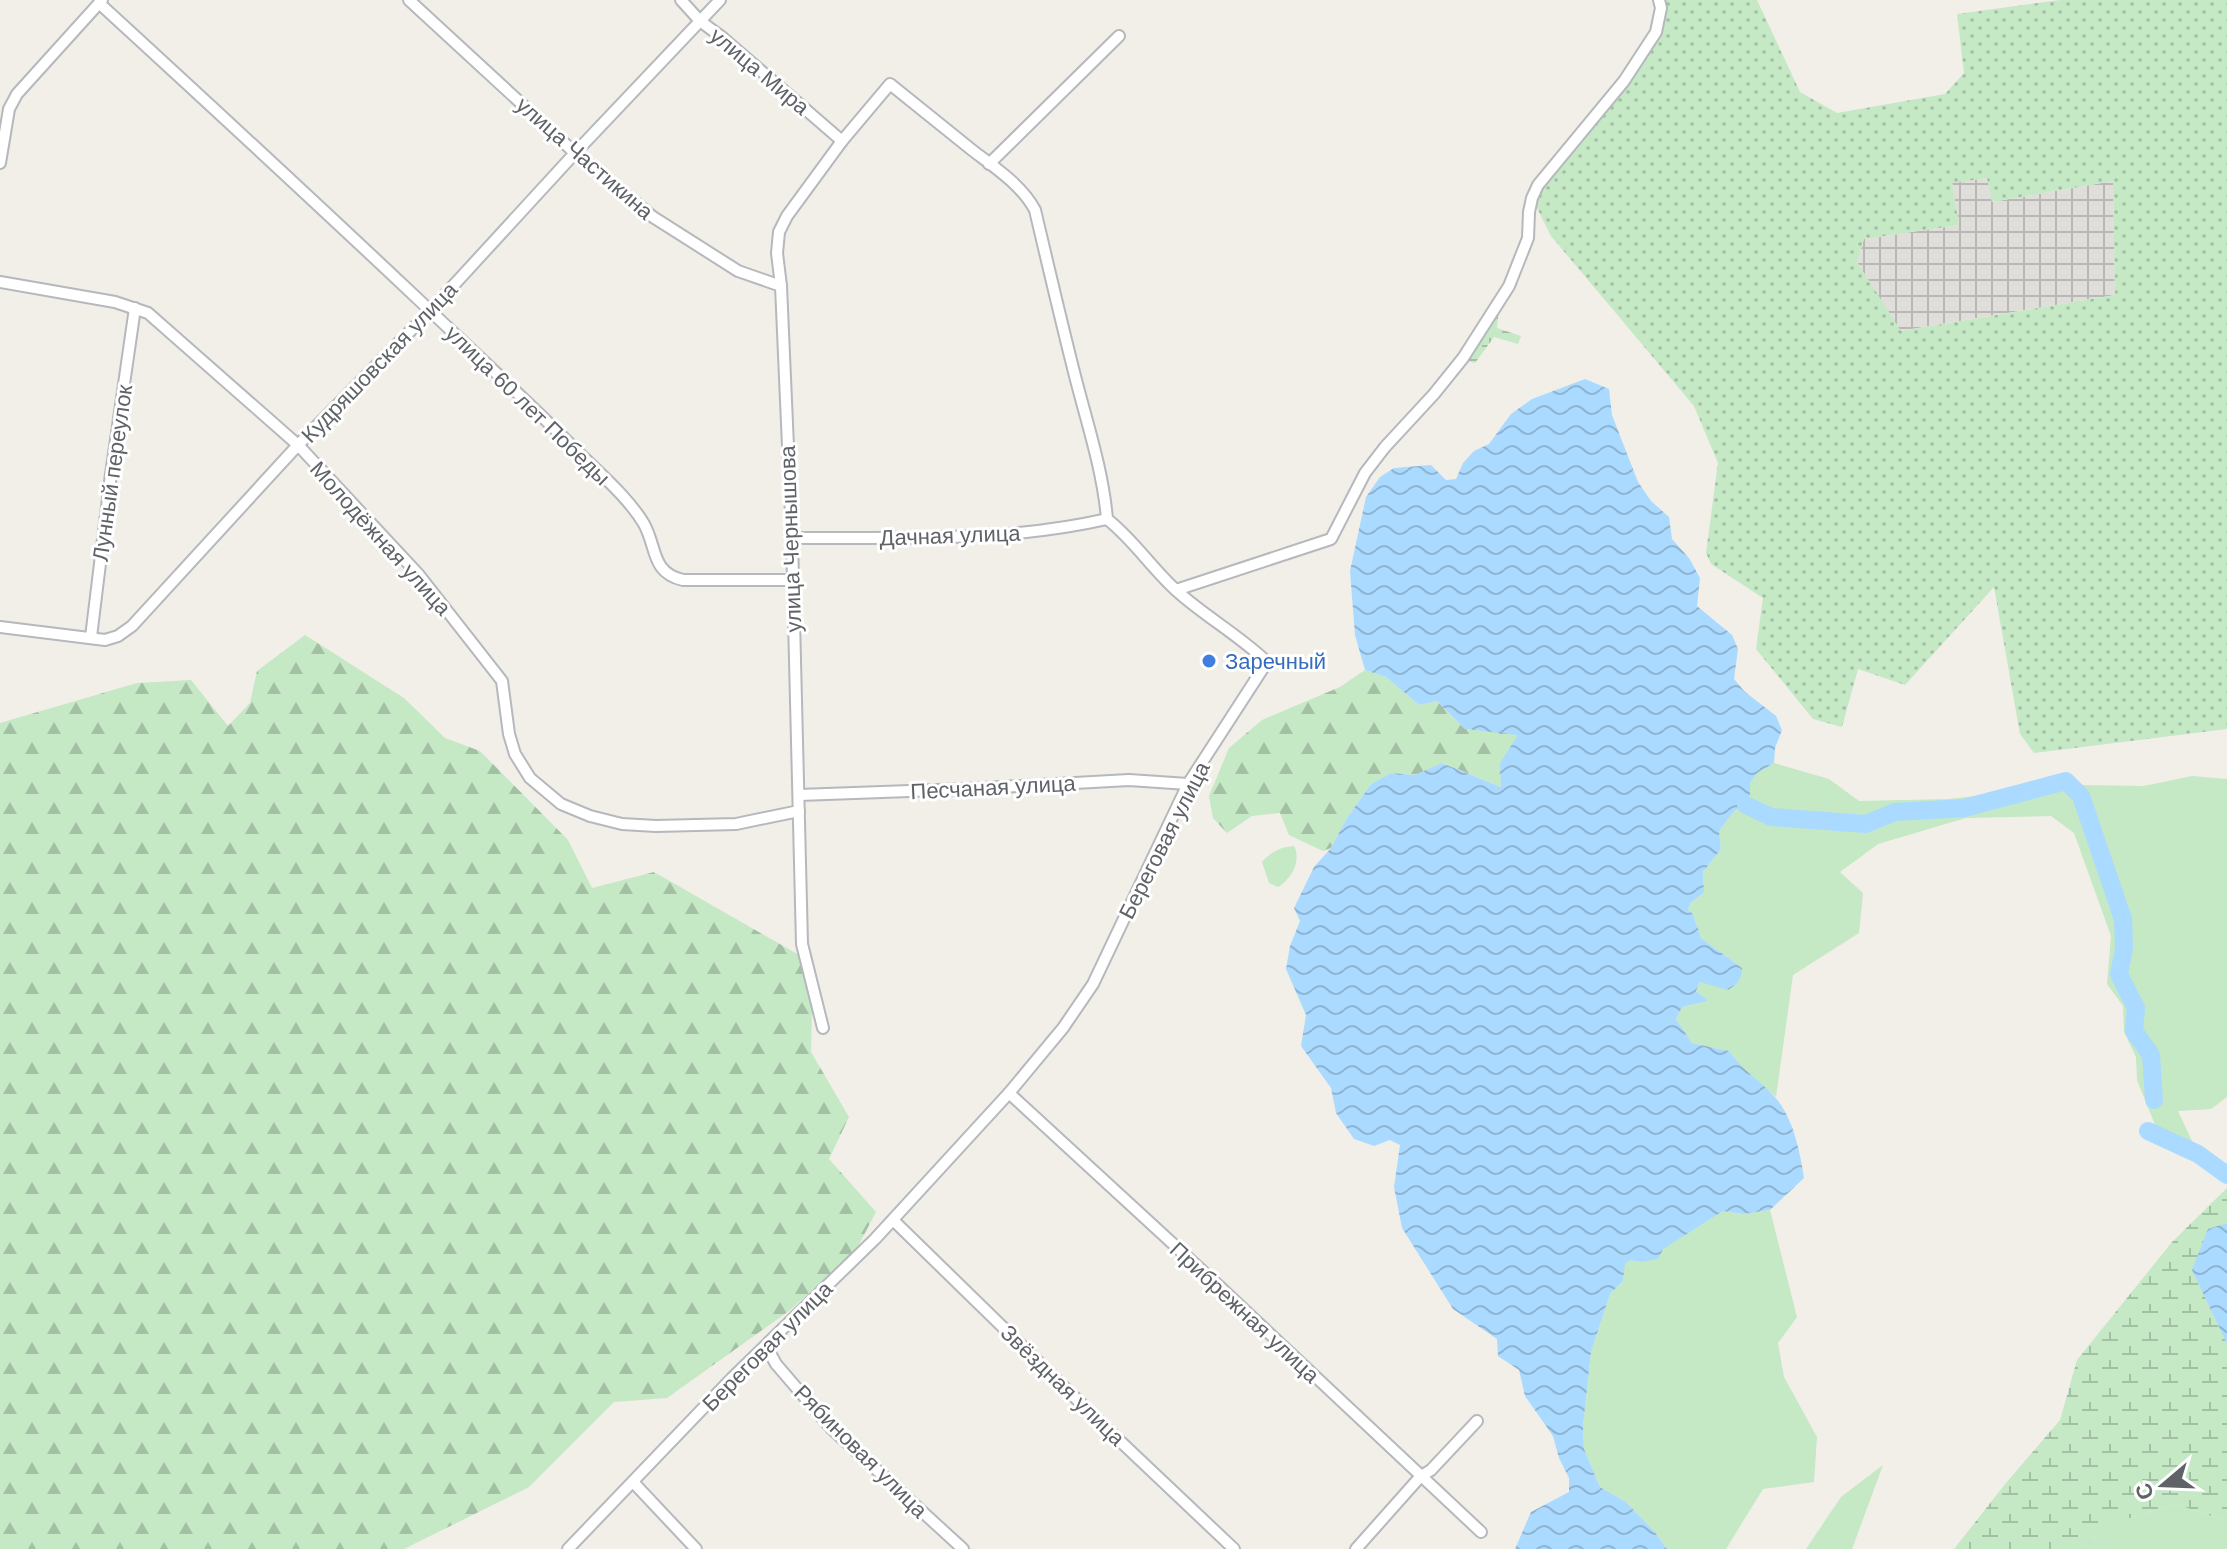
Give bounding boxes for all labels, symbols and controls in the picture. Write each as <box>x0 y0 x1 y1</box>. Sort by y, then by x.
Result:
street label: улица Мира <box>705 23 815 121</box>
street label: улица Частикина <box>511 92 659 225</box>
street label: Кудряшовская улица <box>296 277 463 448</box>
street label: улица 60 лет Победы <box>440 320 615 490</box>
street label: Лунный переулок <box>88 383 137 563</box>
street label: улица Чернышова <box>775 444 806 633</box>
street label: Молодёжная улица <box>305 456 457 621</box>
street label: Дачная улица <box>879 521 1022 550</box>
place label: Заречный <box>1225 649 1326 674</box>
marker: Заречный <box>1200 652 1218 670</box>
street label: Береговая улица <box>1114 757 1215 923</box>
street label: Песчаная улица <box>910 771 1077 804</box>
street label: Прибрежная улица <box>1165 1237 1325 1388</box>
street label: Береговая улица <box>697 1276 838 1416</box>
street label: Звёздная улица <box>996 1320 1130 1451</box>
street label: Рябиновая улица <box>789 1380 933 1523</box>
north arrow <box>2123 1445 2203 1525</box>
text: С <box>2130 1480 2159 1503</box>

